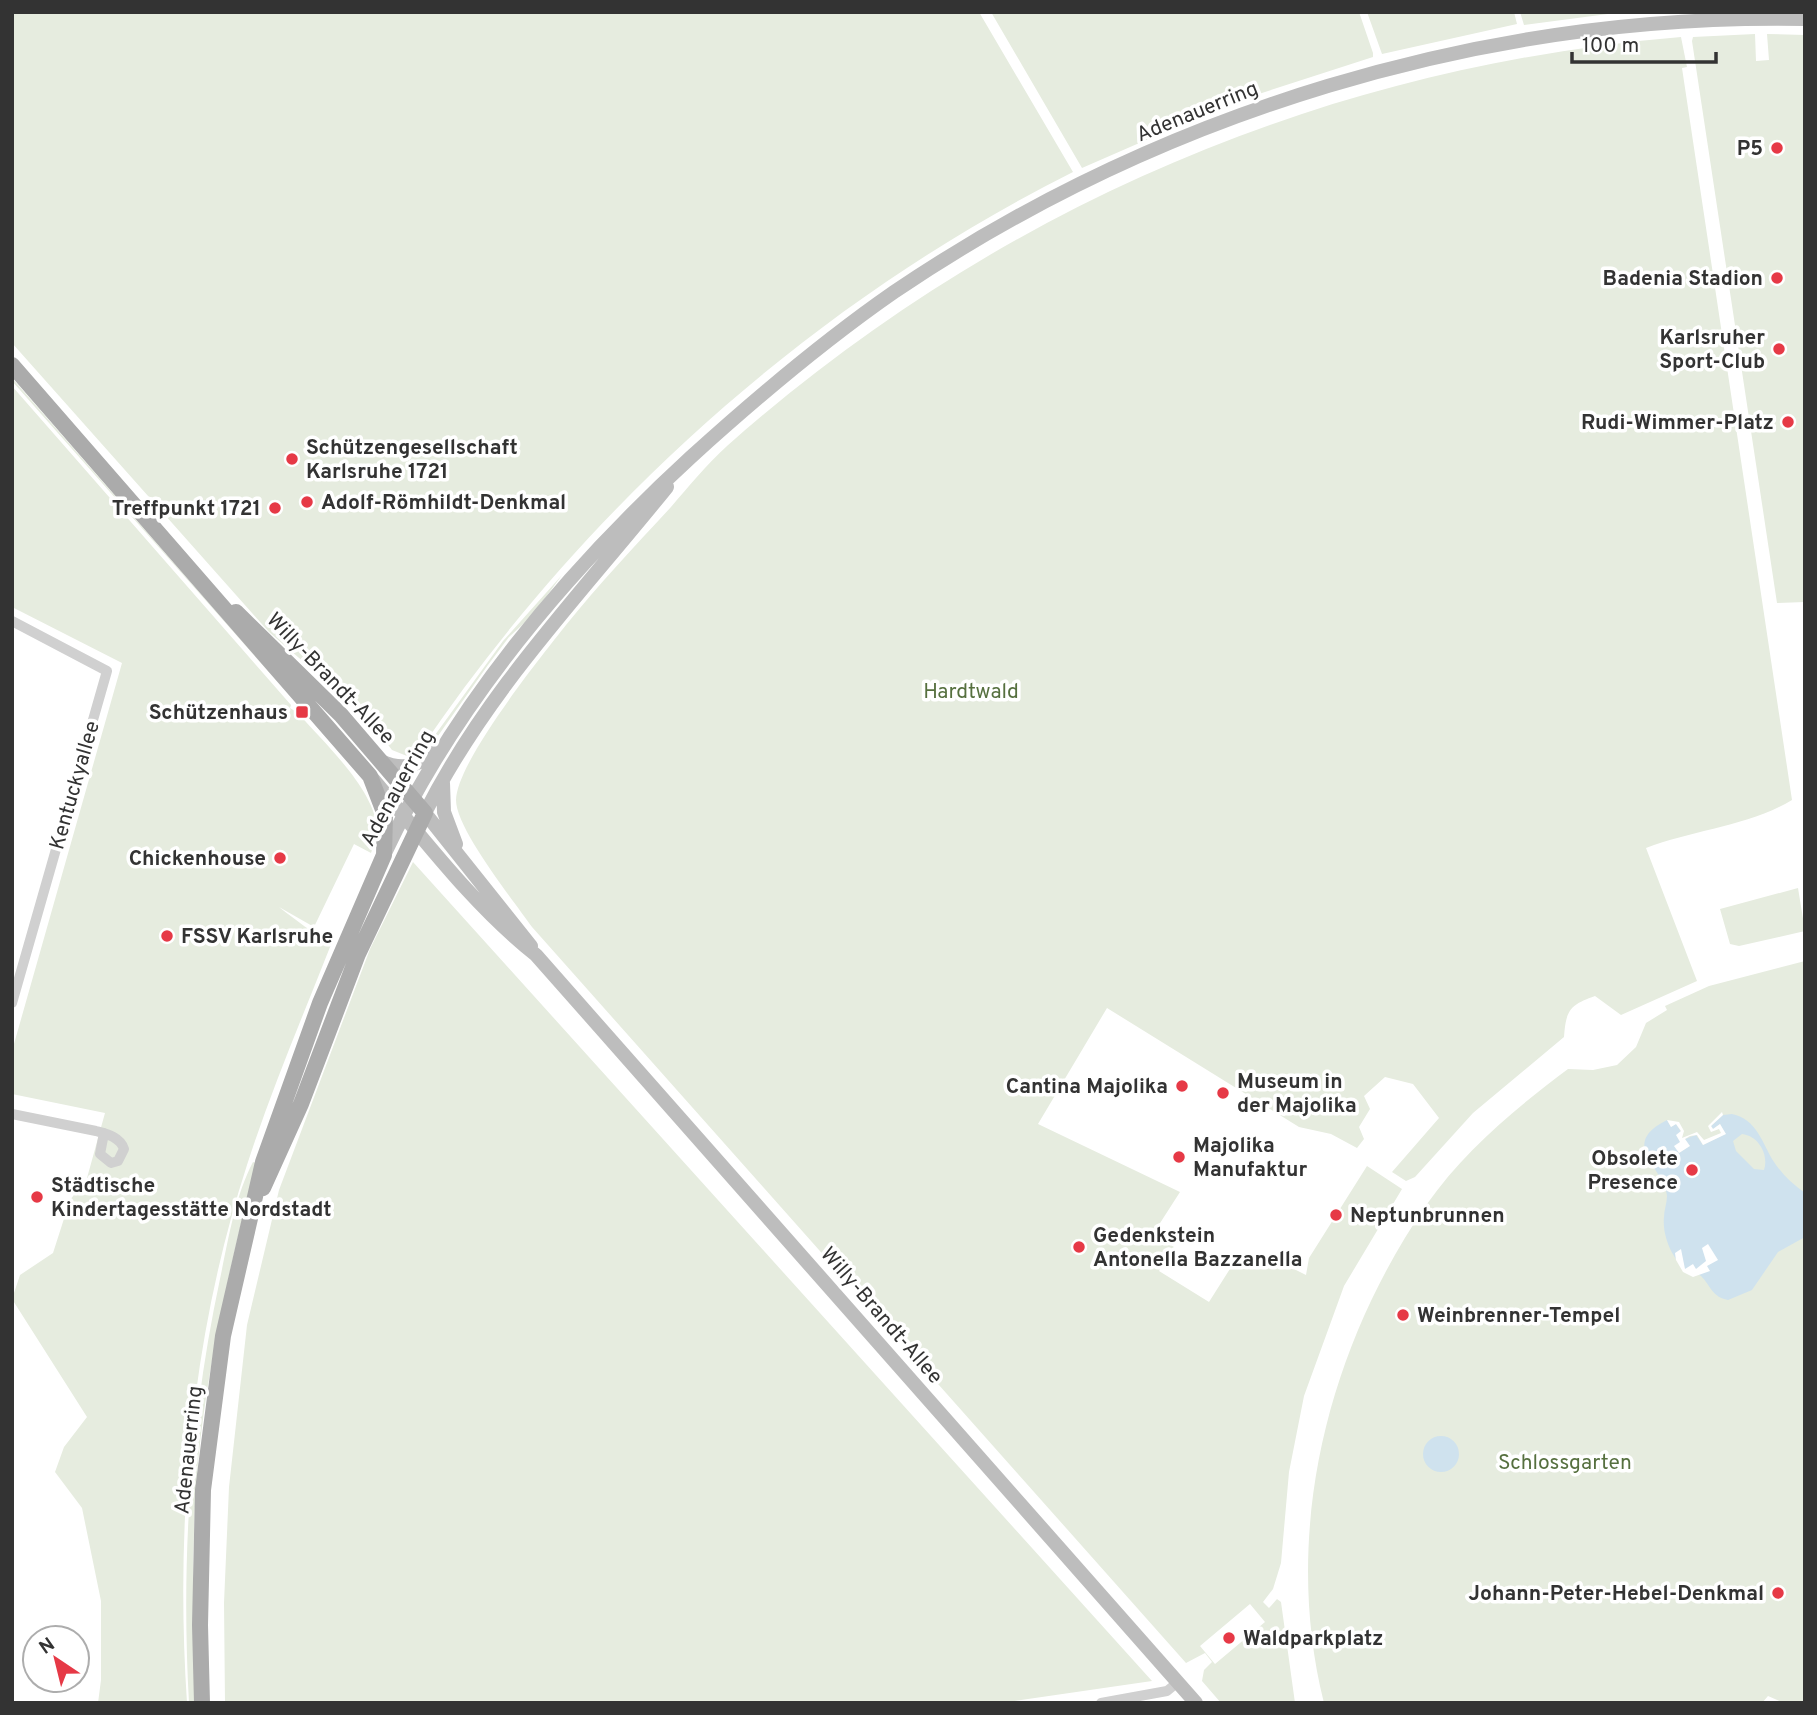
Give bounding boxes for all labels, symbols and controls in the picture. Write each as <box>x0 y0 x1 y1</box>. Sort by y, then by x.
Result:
scale bar <box>1572 21 1716 65</box>
text: 100 m <box>1582 33 1639 60</box>
street label: Adenauerring <box>1133 76 1262 149</box>
place label: P5 <box>1737 136 1763 163</box>
marker: P5 <box>1769 140 1785 156</box>
place label: Badenia Stadion <box>1603 266 1763 293</box>
marker: Badenia Stadion <box>1769 270 1785 286</box>
place label: Karlsruher Sport-Club <box>1659 325 1765 376</box>
marker: Karlsruher Sport-Club <box>1771 341 1787 357</box>
place label: Rudi-Wimmer-Platz <box>1581 410 1774 437</box>
marker: Rudi-Wimmer-Platz <box>1780 414 1796 430</box>
place label: Schützengesellschaft Karlsruhe 1721 <box>306 435 518 486</box>
marker: Schützengesellschaft Karlsruhe 1721 <box>284 451 300 467</box>
place label: Adolf-Römhildt-Denkmal <box>321 490 566 517</box>
marker: Adolf-Römhildt-Denkmal <box>299 494 315 510</box>
place label: Treffpunkt 1721 <box>112 496 261 523</box>
marker: Treffpunkt 1721 <box>267 500 283 516</box>
street label: Willy-Brandt-Allee <box>260 607 400 751</box>
park label: Hardtwald <box>923 679 1019 706</box>
place label: Schützenhaus <box>149 700 288 727</box>
marker: Schützenhaus <box>294 704 310 720</box>
street label: Kentuckyallee <box>44 718 107 853</box>
street label: Adenauerring <box>355 726 441 852</box>
place label: Chickenhouse <box>129 846 266 873</box>
marker: Chickenhouse <box>272 850 288 866</box>
place label: FSSV Karlsruhe <box>181 924 333 951</box>
marker: FSSV Karlsruhe <box>159 928 175 944</box>
place label: Museum in der Majolika <box>1237 1069 1357 1120</box>
place label: Cantina Majolika <box>1006 1074 1168 1101</box>
marker: Cantina Majolika <box>1174 1078 1190 1094</box>
marker: Museum in der Majolika <box>1215 1085 1231 1101</box>
place label: Majolika Manufaktur <box>1193 1133 1308 1184</box>
place label: Obsolete Presence <box>1587 1146 1678 1197</box>
marker: Majolika Manufaktur <box>1171 1149 1187 1165</box>
marker: Obsolete Presence <box>1684 1162 1700 1178</box>
place label: Städtische Kindertagesstätte Nordstadt <box>51 1173 332 1224</box>
marker: Städtische Kindertagesstätte Nordstadt <box>29 1189 45 1205</box>
place label: Neptunbrunnen <box>1350 1203 1505 1230</box>
marker: Neptunbrunnen <box>1328 1207 1344 1223</box>
place label: Gedenkstein Antonella Bazzanella <box>1093 1223 1303 1274</box>
marker: Gedenkstein Antonella Bazzanella <box>1071 1239 1087 1255</box>
street label: Willy-Brandt-Allee <box>814 1242 948 1390</box>
place label: Weinbrenner-Tempel <box>1417 1303 1620 1330</box>
marker: Weinbrenner-Tempel <box>1395 1307 1411 1323</box>
street label: Adenauerring <box>169 1385 210 1516</box>
park label: Schlossgarten <box>1498 1450 1632 1477</box>
place label: Johann-Peter-Hebel-Denkmal <box>1468 1581 1764 1608</box>
marker: Johann-Peter-Hebel-Denkmal <box>1770 1585 1786 1601</box>
north arrow <box>21 1624 91 1694</box>
place label: Waldparkplatz <box>1243 1626 1383 1653</box>
marker: Waldparkplatz <box>1221 1630 1237 1646</box>
text: N <box>35 1633 60 1660</box>

